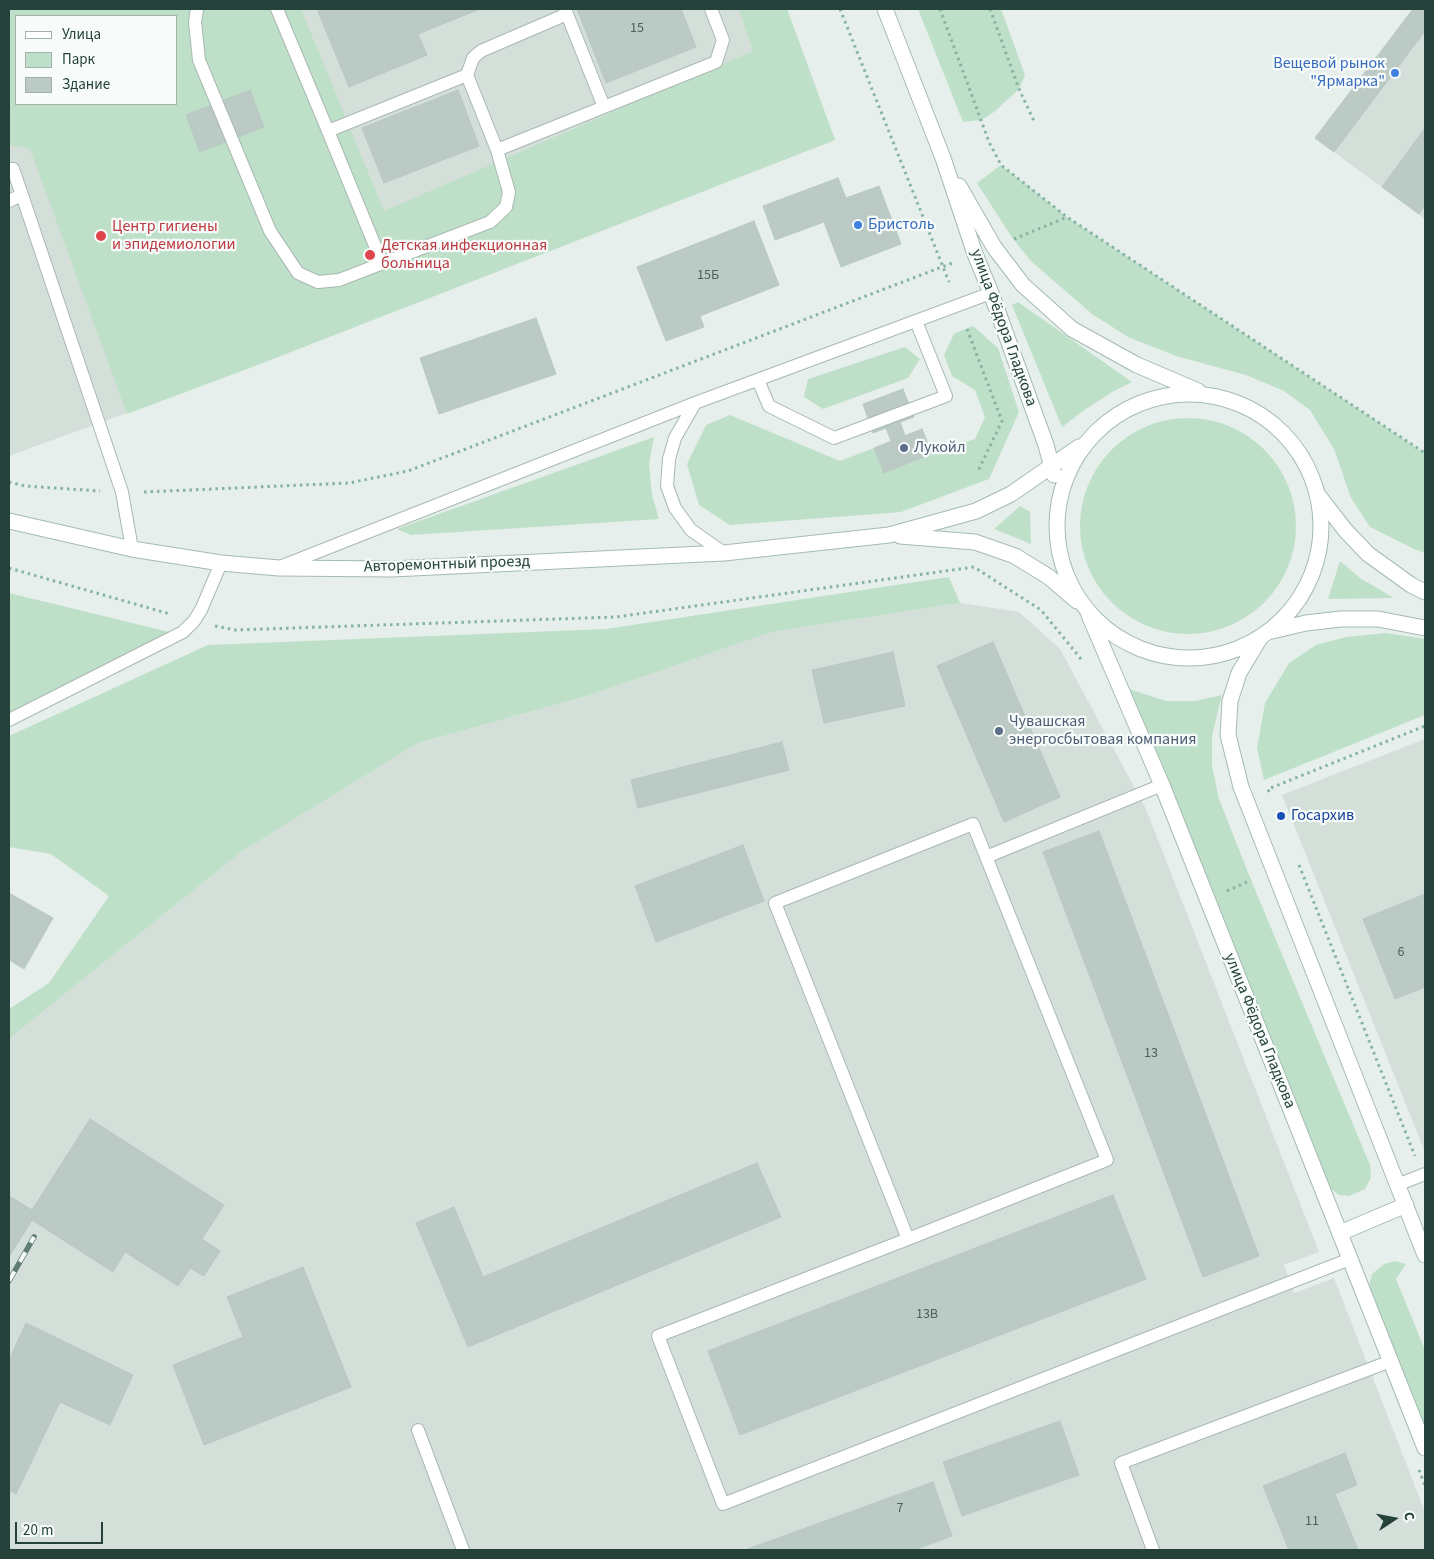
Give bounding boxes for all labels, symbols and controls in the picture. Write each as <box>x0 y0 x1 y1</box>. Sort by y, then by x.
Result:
legend <box>15 15 178 105</box>
house number: 15 <box>630 21 644 37</box>
text: Улица <box>62 24 101 45</box>
text: Парк <box>62 49 95 70</box>
place label: Вещевой рынок "Ярмарка" <box>1273 54 1385 92</box>
marker: Вещевой рынок "Ярмарка" <box>1389 67 1401 79</box>
text: Здание <box>62 74 110 95</box>
place label: Бристоль <box>868 215 935 235</box>
place label: Центр гигиены и эпидемиологии <box>112 217 236 255</box>
marker: Бристоль <box>852 219 864 231</box>
marker: Центр гигиены и эпидемиологии <box>94 229 108 243</box>
place label: Детская инфекционная больница <box>381 236 547 274</box>
street label: улица Фёдора Гладкова <box>966 247 1040 409</box>
marker: Детская инфекционная больница <box>363 248 377 262</box>
house number: 15Б <box>697 268 719 284</box>
place label: Лукойл <box>914 438 965 458</box>
marker: Лукойл <box>898 442 910 454</box>
street label: Авторемонтный проезд <box>364 553 530 577</box>
place label: Чувашская энергосбытовая компания <box>1009 712 1196 750</box>
marker: Чувашская энергосбытовая компания <box>993 725 1005 737</box>
place label: Госархив <box>1291 806 1354 826</box>
marker: Госархив <box>1275 810 1287 822</box>
house number: 6 <box>1398 945 1404 961</box>
street label: улица Фёдора Гладкова <box>1219 951 1299 1111</box>
house number: 13 <box>1144 1046 1158 1062</box>
house number: 13В <box>916 1307 938 1323</box>
north arrow <box>1369 1494 1419 1544</box>
house number: 7 <box>897 1501 903 1517</box>
text: С <box>1398 1510 1419 1522</box>
scale bar <box>18 1512 105 1544</box>
house number: 11 <box>1305 1514 1319 1530</box>
text: 20 m <box>23 1520 53 1541</box>

